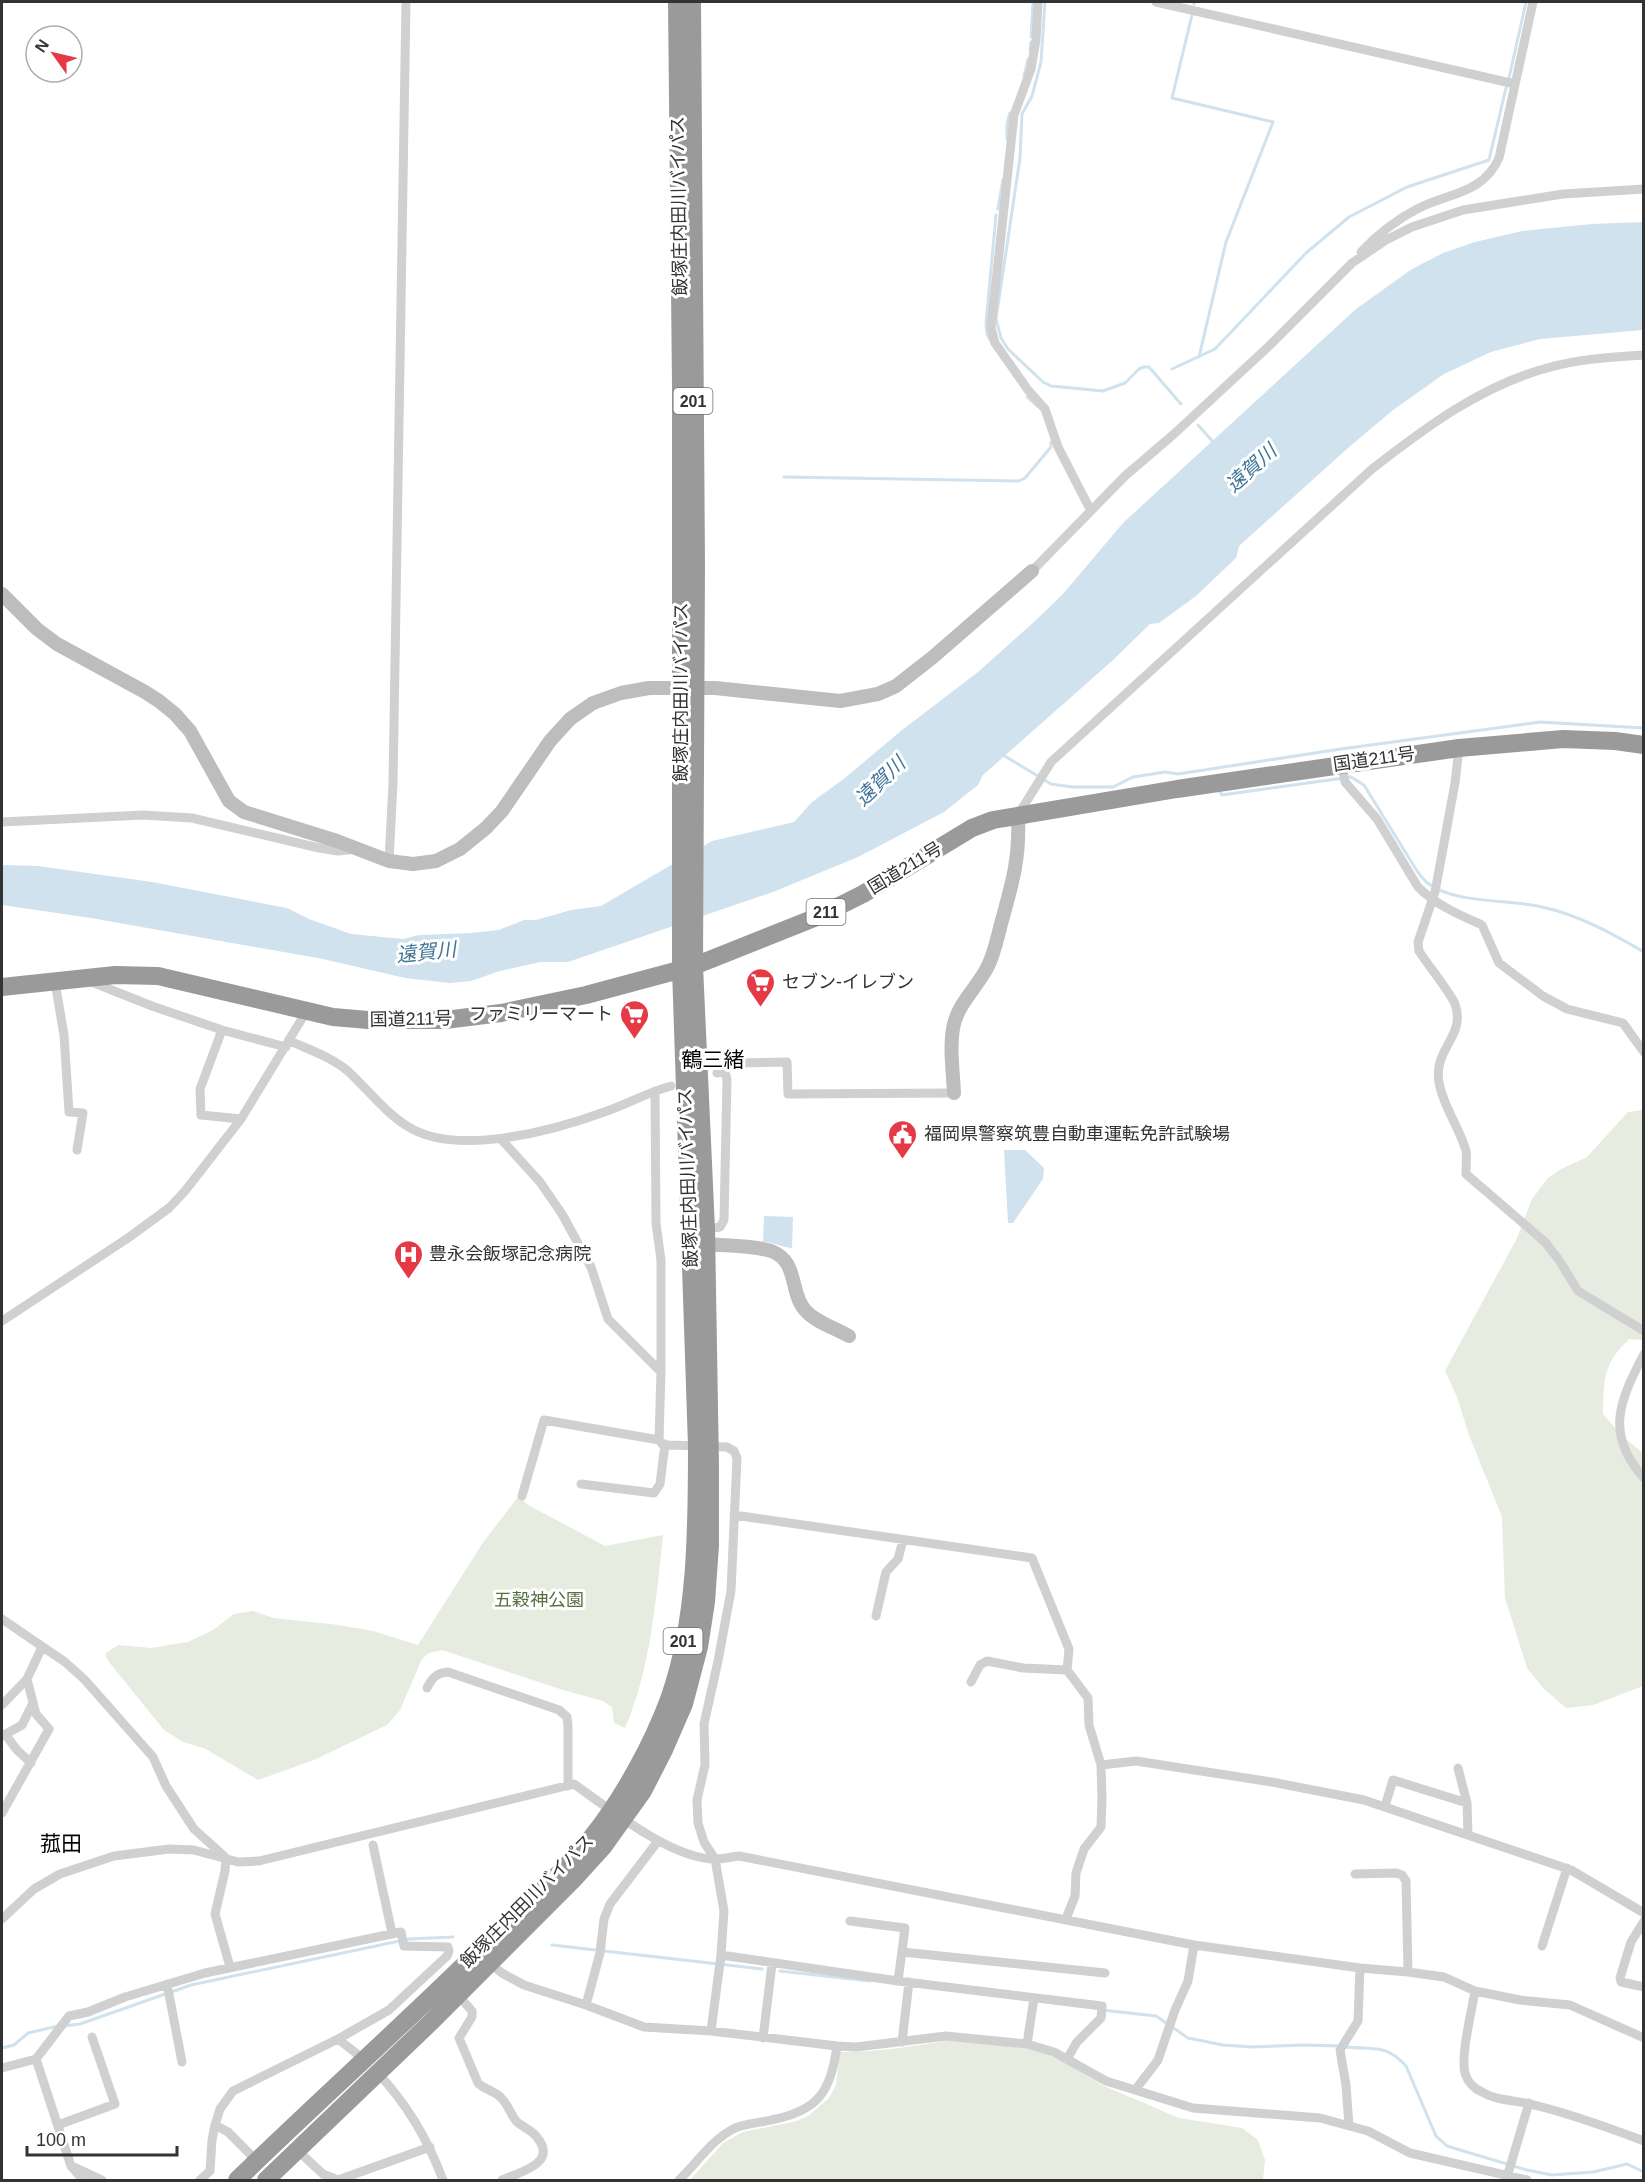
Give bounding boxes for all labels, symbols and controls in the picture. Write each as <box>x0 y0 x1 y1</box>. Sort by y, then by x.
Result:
north arrow <box>24 24 84 84</box>
text: N <box>32 36 52 55</box>
street label: 飯塚庄内田川バイパス <box>667 116 691 296</box>
road number: 201 <box>674 388 712 414</box>
water label: 遠賀川 <box>1221 438 1282 496</box>
street label: 飯塚庄内田川バイパス <box>671 602 691 782</box>
street label: 国道211号 <box>1332 743 1416 775</box>
water label: 遠賀川 <box>851 751 911 810</box>
street label: 国道211号 <box>864 838 946 898</box>
road number: 211 <box>806 899 846 925</box>
water label: 遠賀川 <box>395 938 459 966</box>
supermarket icon: セブン-イレブン <box>745 966 777 1008</box>
place label: セブン-イレブン <box>782 972 914 992</box>
supermarket icon: ファミリーマート <box>618 998 650 1040</box>
place label: ファミリーマート <box>469 1004 613 1024</box>
street label: 国道211号 <box>369 1008 453 1030</box>
district label: 鶴三緒 <box>682 1048 745 1071</box>
street label: 飯塚庄内田川バイパス <box>675 1088 701 1268</box>
public building icon: 福岡県警察筑豊自動車運転免許試験場 <box>887 1118 919 1160</box>
place label: 福岡県警察筑豊自動車運転免許試験場 <box>924 1124 1230 1144</box>
hospital icon: 豊永会飯塚記念病院 <box>392 1238 424 1280</box>
place label: 豊永会飯塚記念病院 <box>429 1244 591 1264</box>
park label: 五穀神公園 <box>494 1590 584 1610</box>
road number: 201 <box>664 1628 702 1654</box>
street label: 飯塚庄内田川バイパス <box>456 1830 598 1972</box>
district label: 菰田 <box>40 1832 82 1855</box>
scale bar <box>27 2119 177 2157</box>
text: 100 m <box>36 2130 86 2150</box>

